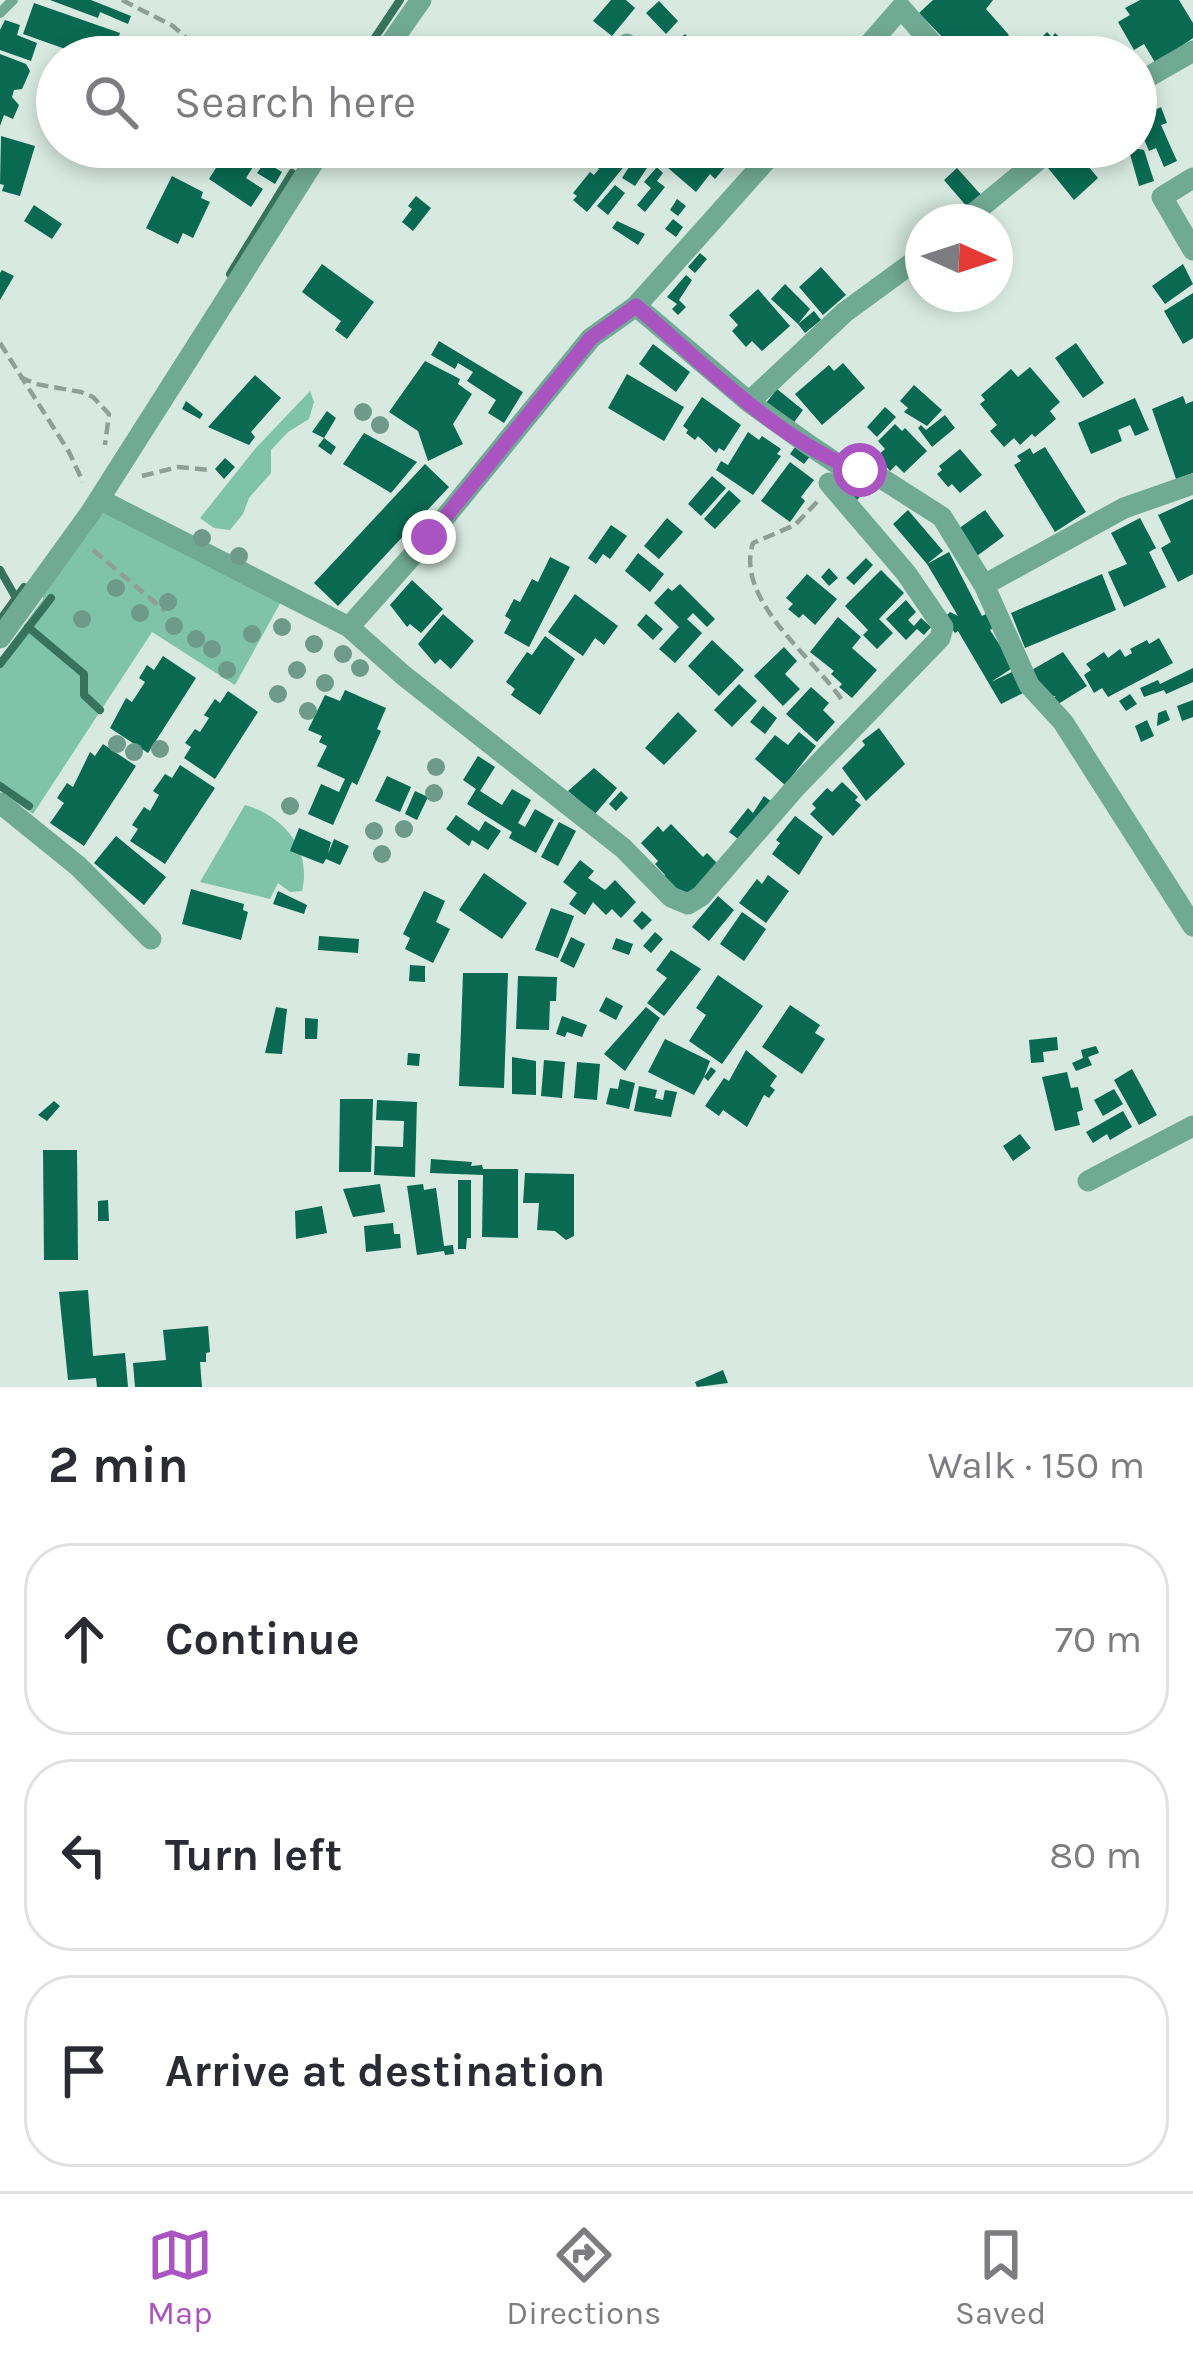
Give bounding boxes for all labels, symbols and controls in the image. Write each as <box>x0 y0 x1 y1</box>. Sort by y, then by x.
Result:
search box <box>36 36 1157 168</box>
icon: search <box>78 69 144 135</box>
text: Search here <box>174 76 416 128</box>
north arrow <box>905 204 1013 312</box>
route start <box>833 443 887 497</box>
route end <box>402 510 456 564</box>
text: 2 min <box>48 1435 189 1495</box>
text: Walk · 150 m <box>928 1442 1145 1488</box>
icon: ahead <box>51 1606 117 1672</box>
text: Continue <box>165 1613 360 1665</box>
text: 70 m <box>1055 1616 1142 1662</box>
icon: left <box>51 1822 117 1888</box>
text: Turn left <box>165 1829 342 1881</box>
text: 80 m <box>1049 1832 1142 1878</box>
icon: arrive <box>51 2038 117 2104</box>
text: Arrive at destination <box>165 2045 605 2097</box>
tab: Map <box>147 2222 213 2332</box>
tab: Directions <box>506 2222 661 2332</box>
tab: Saved <box>955 2222 1046 2332</box>

